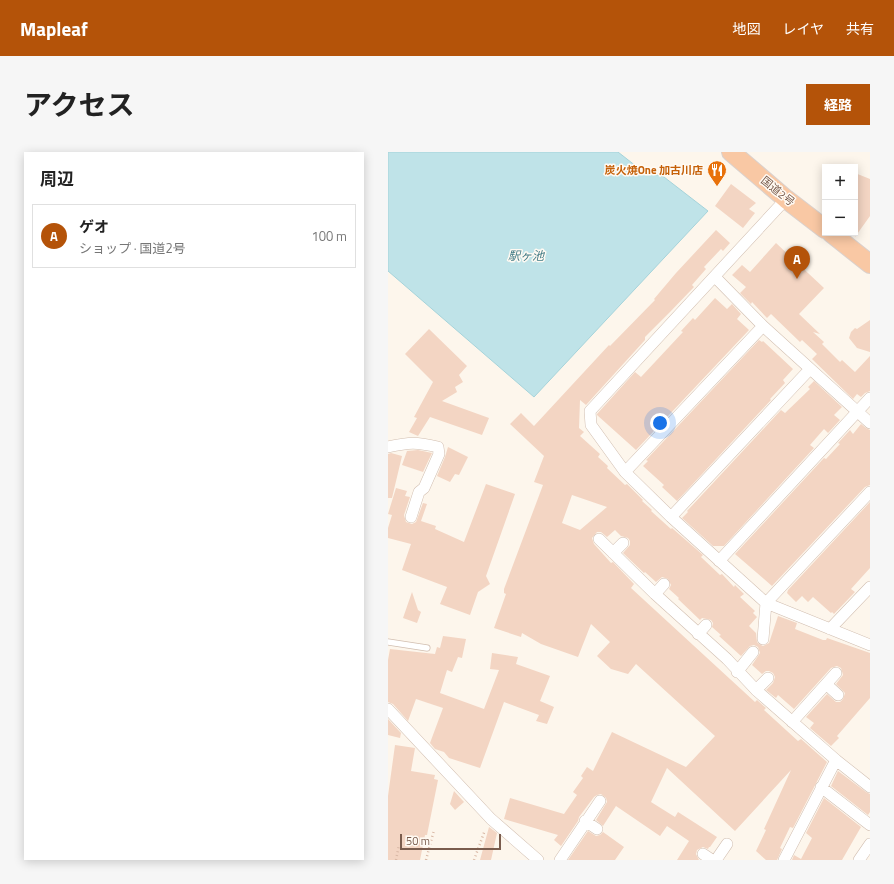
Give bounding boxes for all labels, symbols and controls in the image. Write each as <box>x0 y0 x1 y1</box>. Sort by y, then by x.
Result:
text: Mapleaf <box>20 14 88 43</box>
text: 地図 <box>732 18 760 39</box>
text: レイヤ <box>782 18 824 39</box>
text: 共有 <box>846 18 874 39</box>
text: アクセス <box>24 83 135 126</box>
button: 経路 <box>806 84 870 125</box>
restaurant icon: 炭火焼One 加古川店 <box>706 159 728 187</box>
place label: 炭火焼One 加古川店 <box>605 162 703 178</box>
map controls <box>822 164 858 236</box>
button: + <box>822 164 858 200</box>
text: 周辺 <box>40 166 74 192</box>
street label: 国道2号 <box>758 172 798 210</box>
button: − <box>822 200 858 236</box>
text: ゲオ <box>79 215 109 238</box>
text: A <box>50 226 58 246</box>
text: 100 m <box>311 226 347 246</box>
text: ショップ · 国道2号 <box>79 238 186 258</box>
water label: 駅ヶ池 <box>508 246 545 265</box>
pin: A <box>784 246 810 279</box>
your location <box>650 413 670 433</box>
scale bar <box>400 832 501 851</box>
text: 50 m <box>406 833 430 849</box>

